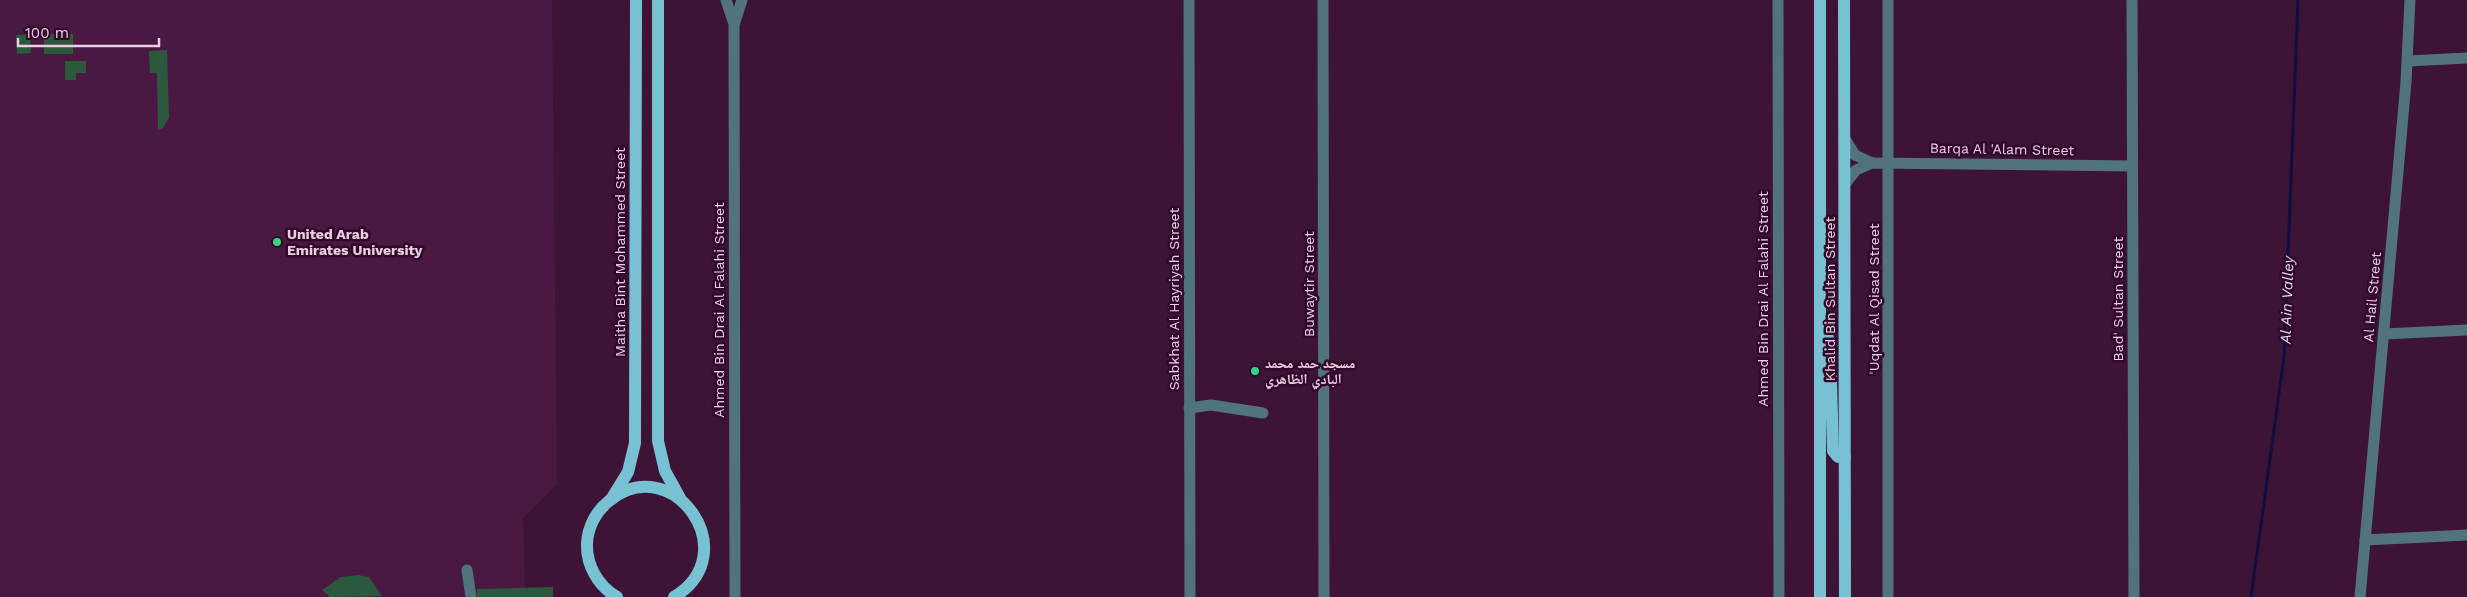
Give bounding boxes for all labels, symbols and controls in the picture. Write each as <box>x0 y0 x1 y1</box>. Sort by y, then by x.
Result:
scale bar <box>18 15 159 47</box>
text: 100 m <box>25 24 69 42</box>
street label: Barqa Al 'Alam Street <box>1930 140 2075 158</box>
street label: Maitha Bint Mohammed Street <box>612 147 628 357</box>
street label: Ahmed Bin Drai Al Falahi Street <box>1755 191 1771 407</box>
street label: Ahmed Bin Drai Al Falahi Street <box>711 202 727 418</box>
street label: Sabkhat Al Hayriyah Street <box>1166 208 1182 390</box>
street label: Khalid Bin Sultan Street <box>1822 217 1838 381</box>
street label: 'Uqdat Al Qisad Street <box>1866 223 1882 375</box>
place label: United Arab Emirates University <box>287 226 423 258</box>
street label: Buwaytir Street <box>1301 231 1317 337</box>
marker: United Arab Emirates University <box>271 236 283 248</box>
street label: Bad' Sultan Street <box>2110 236 2126 361</box>
street label: Al Hail Street <box>2360 251 2384 343</box>
water label: Al Ain Valley <box>2276 254 2298 345</box>
place label: مسجد حمد محمد البادي الظاهري <box>1265 355 1355 390</box>
marker: مسجد حمد محمد البادي الظاهري <box>1249 365 1261 377</box>

